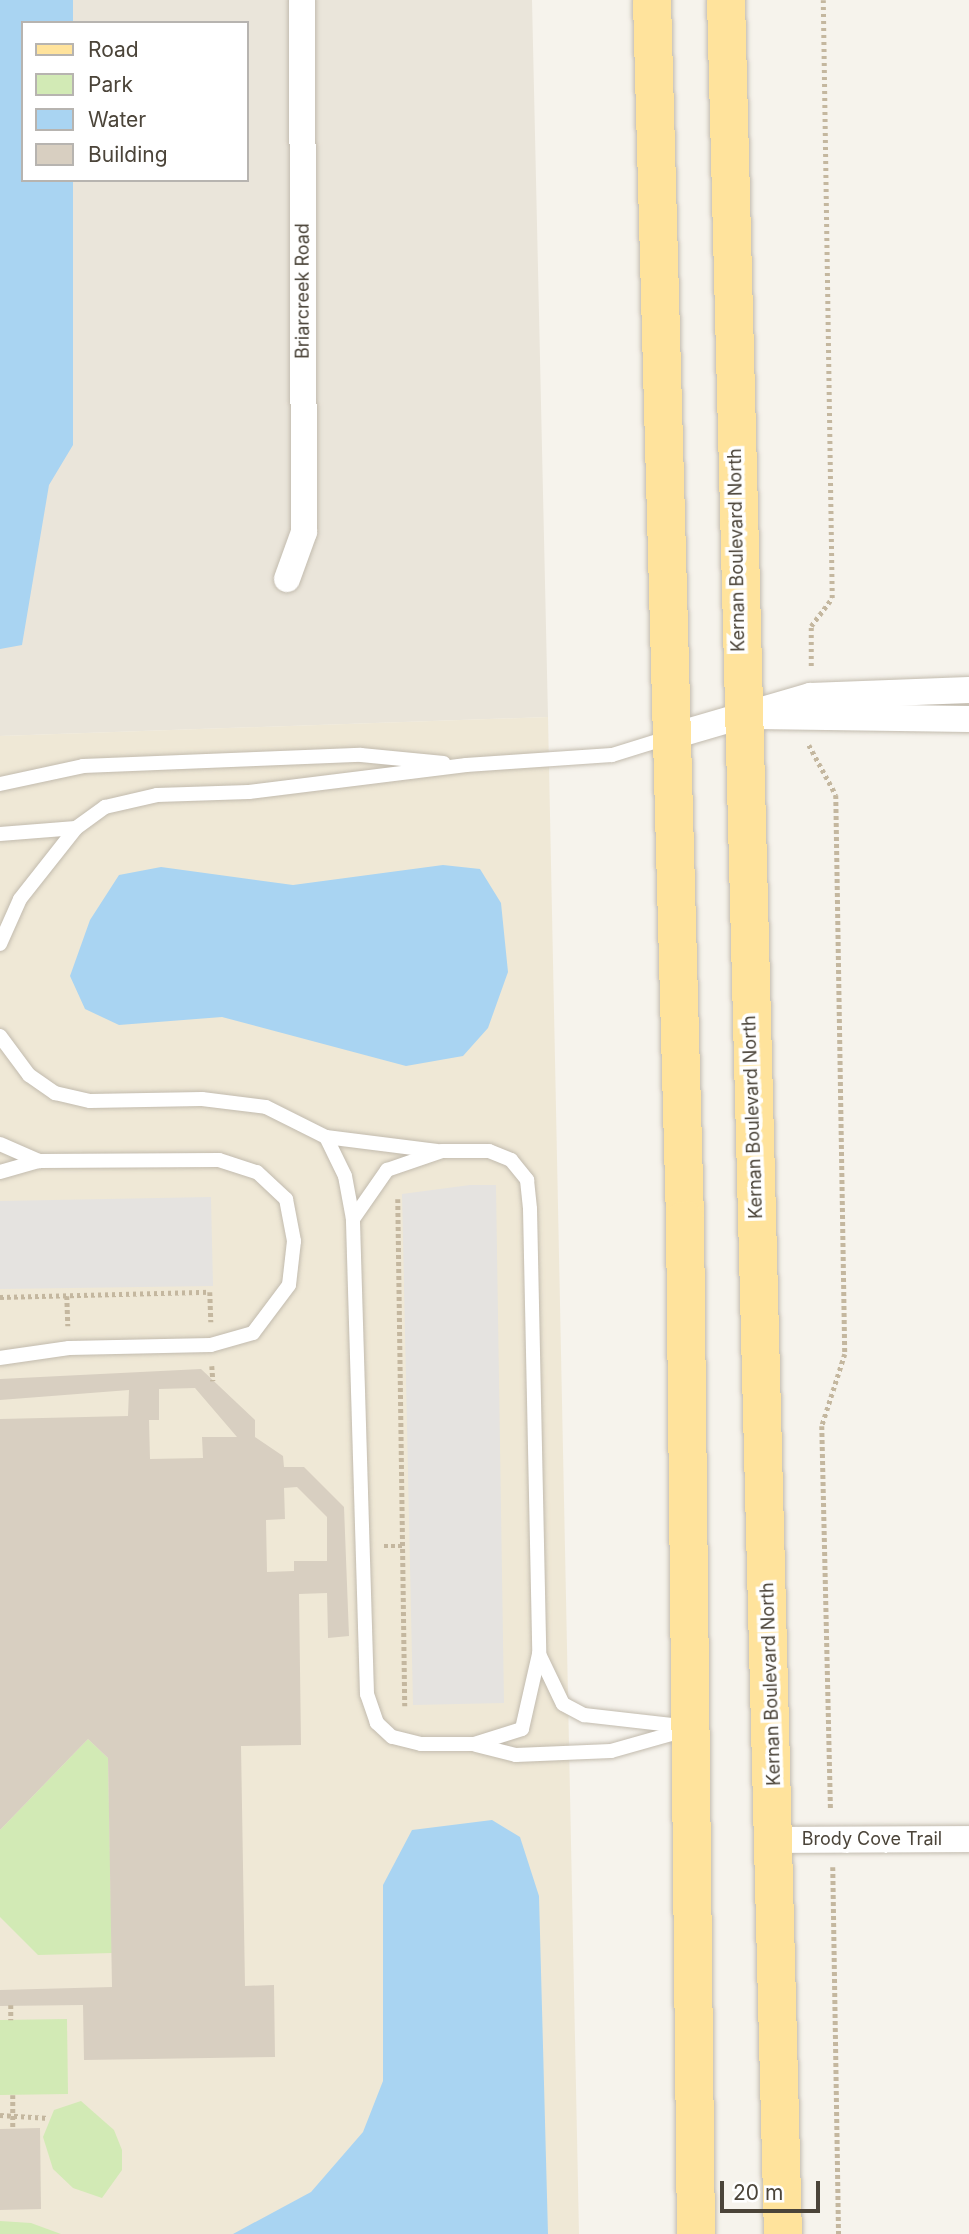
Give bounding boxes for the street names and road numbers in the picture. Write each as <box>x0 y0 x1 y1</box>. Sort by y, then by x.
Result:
street label: Briarcreek Road <box>292 223 314 359</box>
street label: Kernan Boulevard North <box>724 448 750 652</box>
street label: Kernan Boulevard North <box>739 1015 767 1219</box>
street label: Kernan Boulevard North <box>757 1582 785 1786</box>
street label: Brody Cove Trail <box>802 1828 942 1850</box>

